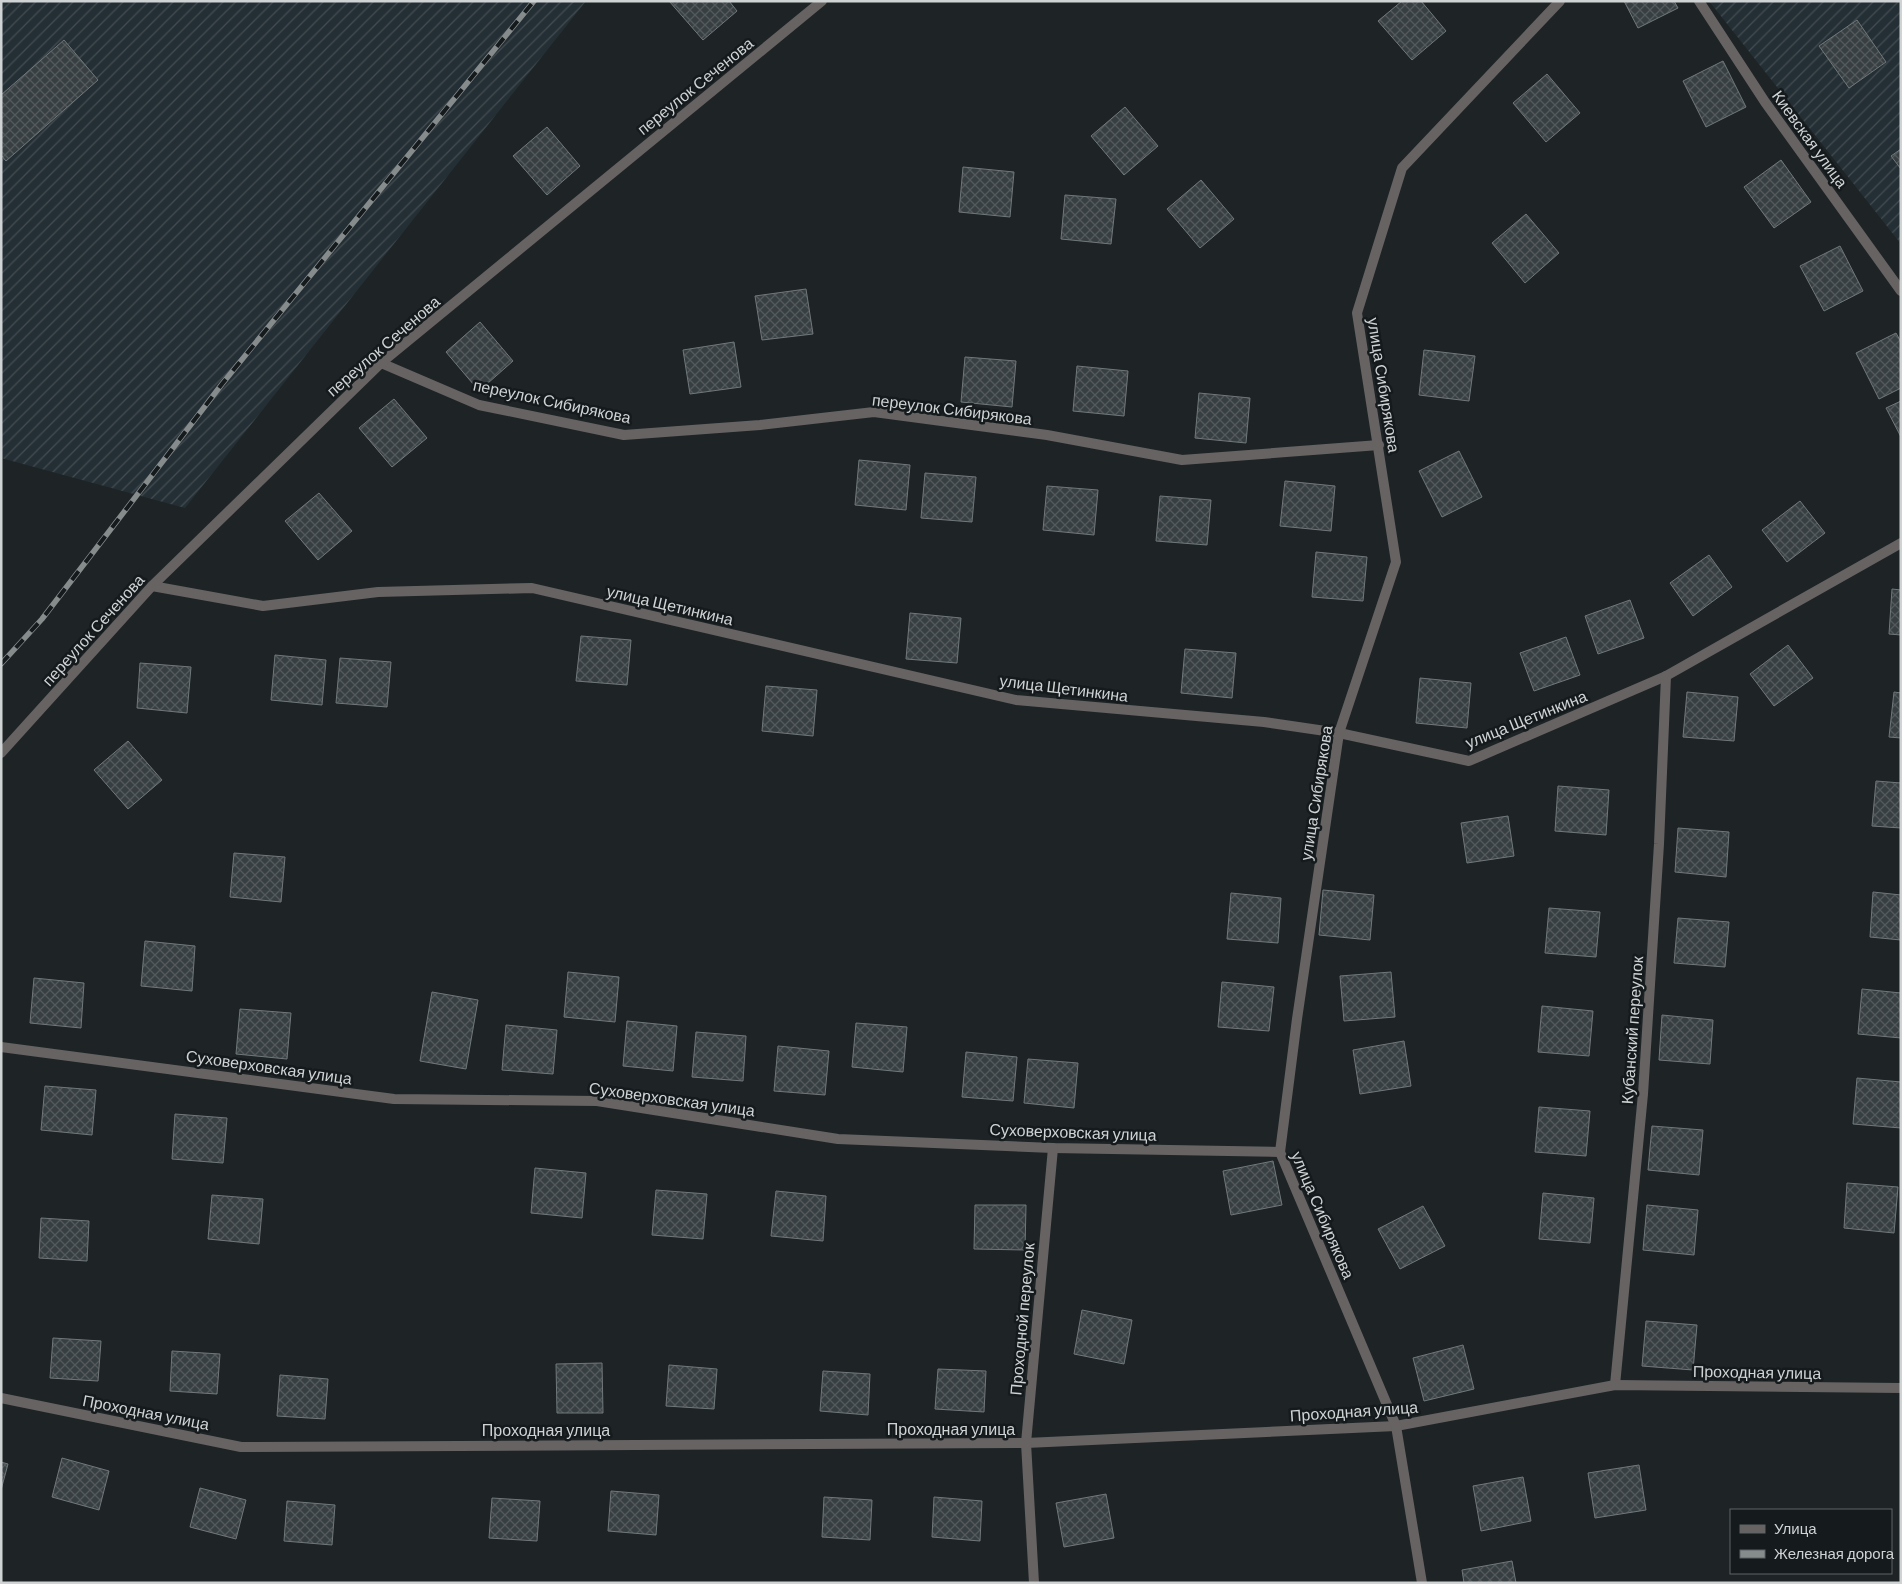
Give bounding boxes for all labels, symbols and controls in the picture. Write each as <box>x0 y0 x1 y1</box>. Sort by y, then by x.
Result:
street label: переулок Сеченова <box>633 33 757 138</box>
street label: Киевская улица <box>1769 86 1852 191</box>
street label: переулок Сеченова <box>322 291 443 400</box>
street label: улица Сибирякова <box>1364 316 1405 454</box>
street label: переулок Сибирякова <box>472 375 633 427</box>
street label: переулок Сибирякова <box>871 389 1033 428</box>
street label: переулок Сеченова <box>38 570 148 689</box>
street label: улица Щетинкина <box>605 581 735 628</box>
street label: улица Щетинкина <box>999 670 1129 705</box>
street label: улица Щетинкина <box>1462 685 1589 752</box>
street label: улица Сибирякова <box>1295 724 1336 862</box>
street label: Кубанский переулок <box>1617 954 1646 1105</box>
street label: Суховерховская улица <box>185 1045 353 1088</box>
street label: Суховерховская улица <box>588 1077 756 1120</box>
street label: Суховерховская улица <box>989 1119 1157 1144</box>
street label: улица Сибирякова <box>1288 1148 1359 1281</box>
street label: Проходной переулок <box>1005 1241 1038 1396</box>
street label: Проходная улица <box>1693 1361 1821 1382</box>
street label: Проходная улица <box>81 1390 211 1433</box>
street label: Проходная улица <box>1289 1397 1419 1424</box>
street label: Проходная улица <box>887 1419 1015 1438</box>
street label: Проходная улица <box>482 1420 610 1439</box>
legend <box>1730 1509 1892 1574</box>
text: Улица <box>1774 1519 1817 1537</box>
text: Железная дорога <box>1774 1544 1895 1562</box>

